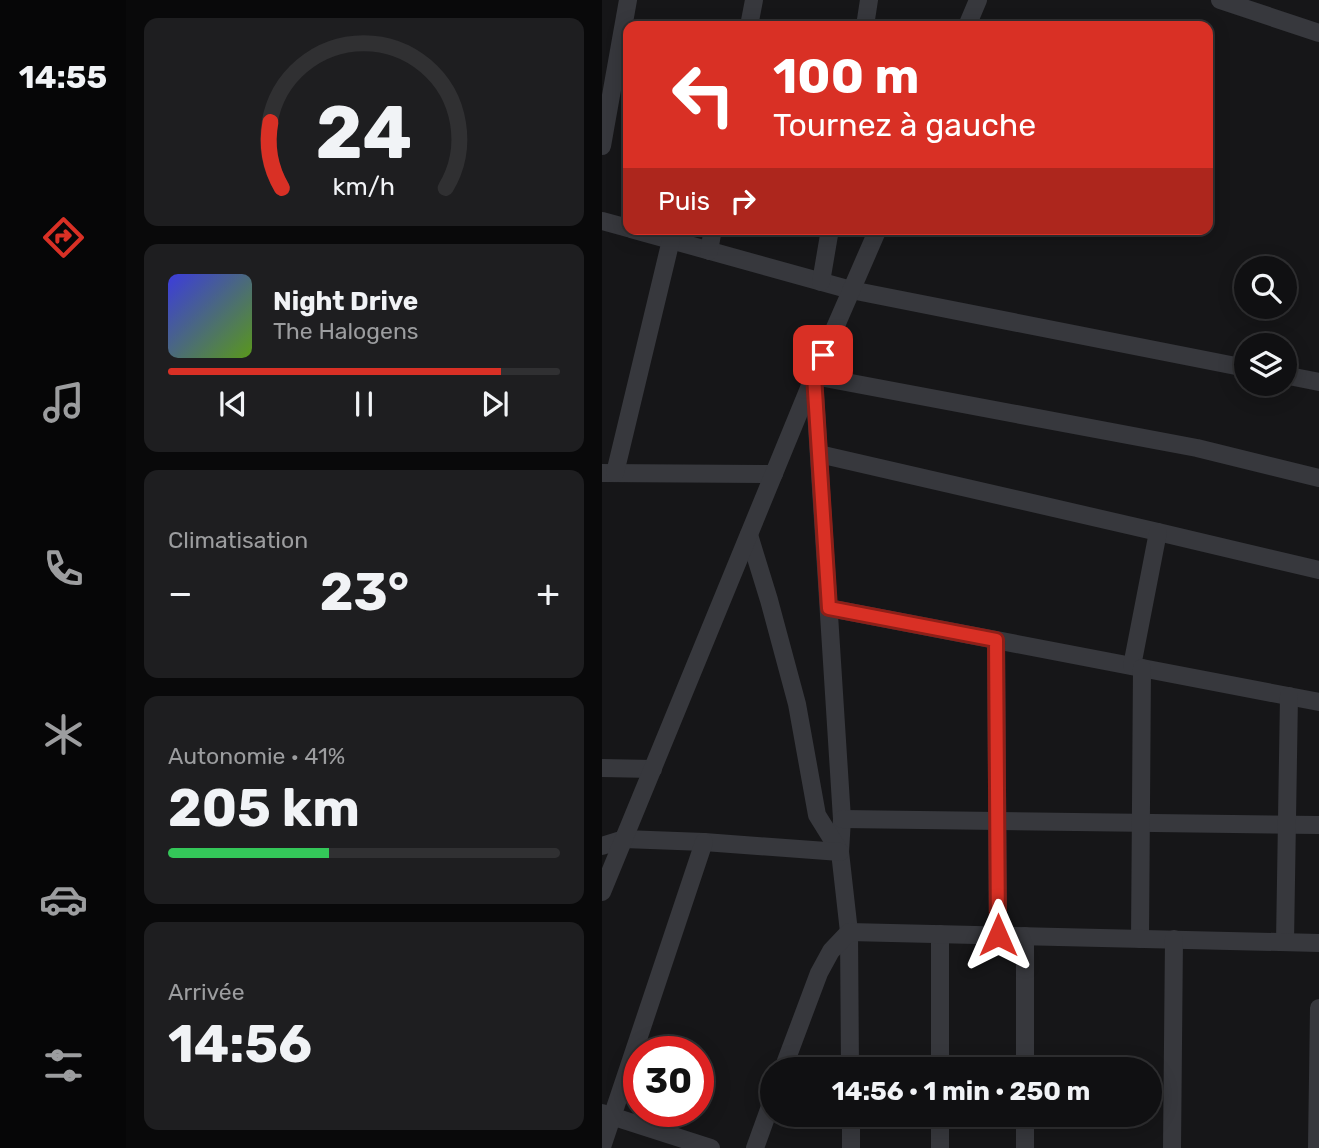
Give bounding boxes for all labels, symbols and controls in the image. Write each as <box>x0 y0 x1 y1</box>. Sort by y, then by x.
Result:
text: 100 m <box>773 47 919 105</box>
icon: left <box>658 49 749 140</box>
text: 14:55 <box>19 58 107 96</box>
text: 24 <box>316 90 412 176</box>
text: Tournez à gauche <box>773 106 1036 144</box>
text: km/h <box>333 172 395 201</box>
icon: right <box>724 182 762 220</box>
text: Puis <box>658 186 710 217</box>
icon: directions <box>39 213 88 262</box>
map controls <box>1234 256 1297 396</box>
button: search <box>1234 256 1297 319</box>
text: Night Drive <box>273 286 418 317</box>
text: The Halogens <box>273 317 419 345</box>
pin <box>793 325 853 385</box>
button: layers <box>1234 333 1297 396</box>
icon: arrive <box>804 336 842 374</box>
icon: music <box>39 378 88 427</box>
icon: previous <box>214 385 252 423</box>
icon: pause <box>345 385 383 423</box>
icon: next <box>476 385 514 423</box>
text: Climatisation <box>168 526 308 554</box>
icon: phone <box>39 544 88 593</box>
text: 23° <box>320 561 409 623</box>
text: − <box>168 570 193 616</box>
text: + <box>536 570 560 616</box>
icon: climate <box>39 710 88 759</box>
text: Autonomie · 41% <box>168 742 345 770</box>
text: 205 km <box>168 777 360 839</box>
icon: car <box>39 875 88 924</box>
position arrow <box>961 898 1035 972</box>
text: Arrivée <box>168 978 245 1006</box>
text: 14:56 <box>168 1013 312 1075</box>
speed limit sign: 30 <box>623 1036 714 1127</box>
icon: filters <box>39 1041 88 1090</box>
text: 14:56 · 1 min · 250 m <box>832 1076 1090 1107</box>

